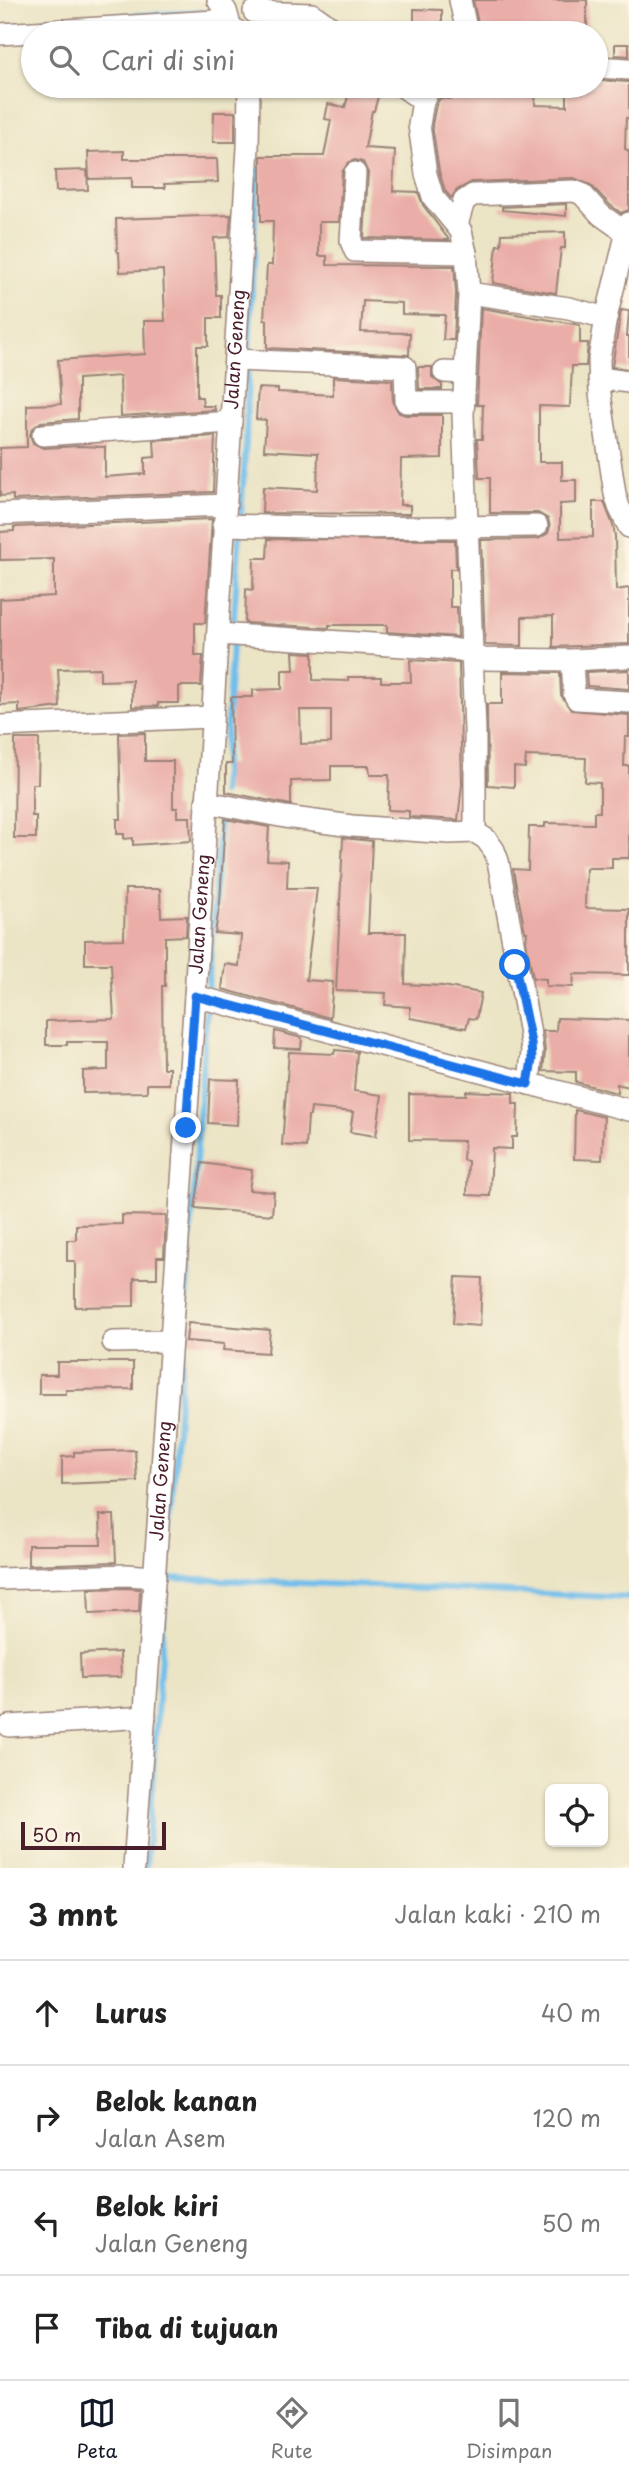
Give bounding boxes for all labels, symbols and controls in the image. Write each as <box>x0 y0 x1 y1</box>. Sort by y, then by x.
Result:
search box <box>21 21 608 98</box>
text: Cari di sini <box>101 40 235 79</box>
icon: search <box>45 41 83 79</box>
street label: Jalan Geneng <box>217 289 251 410</box>
street label: Jalan Geneng <box>181 853 216 975</box>
route start <box>499 949 530 980</box>
route end <box>170 1112 201 1143</box>
street label: Jalan Geneng <box>142 1420 177 1542</box>
map controls <box>545 1784 608 1847</box>
button: locate <box>545 1784 608 1847</box>
scale bar <box>21 1819 166 1851</box>
text: 50 m <box>32 1820 81 1848</box>
text: 3 mnt <box>28 1891 118 1936</box>
text: Jalan kaki · 210 m <box>395 1896 601 1931</box>
text: Lurus <box>95 1993 167 2032</box>
icon: ahead <box>28 1994 66 2032</box>
text: 40 m <box>541 1995 601 2030</box>
text: Belok kanan <box>95 2081 257 2120</box>
icon: right <box>28 2099 66 2137</box>
text: 120 m <box>533 2100 601 2135</box>
text: Jalan Asem <box>95 2120 226 2155</box>
text: Belok kiri <box>95 2186 218 2225</box>
icon: left <box>28 2204 66 2242</box>
text: 50 m <box>541 2205 601 2240</box>
text: Jalan Geneng <box>95 2225 248 2260</box>
text: Tiba di tujuan <box>95 2308 279 2347</box>
icon: arrive <box>28 2309 66 2347</box>
tab: Peta <box>77 2394 117 2464</box>
tab: Rute <box>271 2394 313 2464</box>
tab: Disimpan <box>466 2394 552 2464</box>

